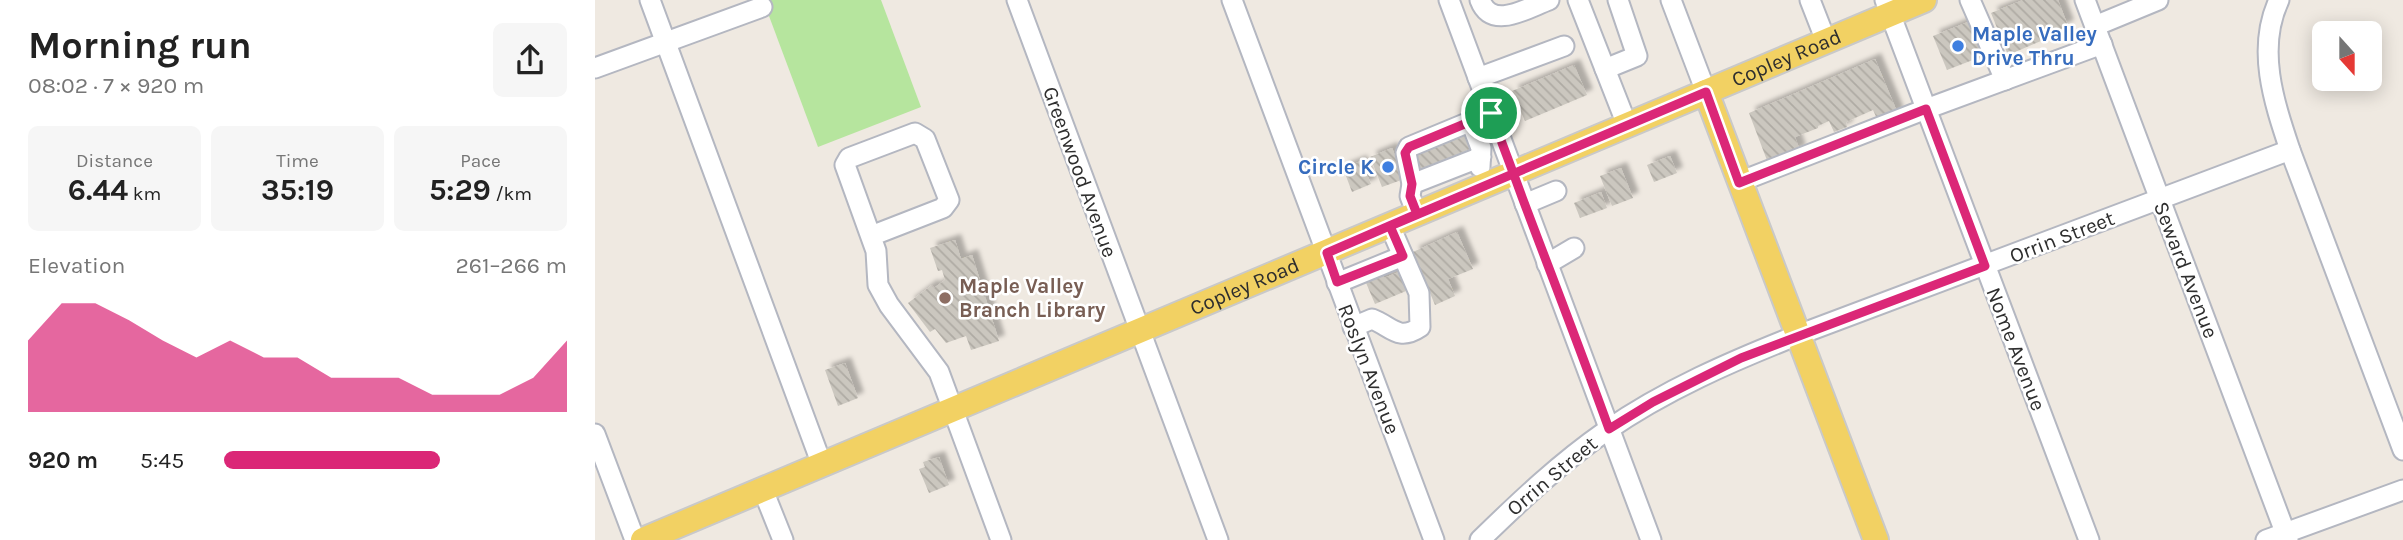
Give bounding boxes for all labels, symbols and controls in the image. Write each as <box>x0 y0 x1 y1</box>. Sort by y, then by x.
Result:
north arrow <box>2312 21 2382 91</box>
map controls <box>2312 21 2382 91</box>
place label: Maple Valley Drive Thru <box>1972 22 2097 70</box>
text: Morning run <box>28 23 252 68</box>
button: share <box>493 23 567 97</box>
street label: Copley Road <box>1728 24 1845 92</box>
marker: Maple Valley Drive Thru <box>1950 38 1966 54</box>
text: 08:02 · 7 × 920 m <box>28 72 204 99</box>
street label: Greenwood Avenue <box>1038 83 1122 261</box>
pin <box>1461 83 1521 143</box>
icon: arrive <box>1472 94 1510 132</box>
text: Distance <box>76 150 153 172</box>
text: Time <box>276 150 319 172</box>
text: Pace <box>460 150 501 172</box>
place label: Circle K <box>1298 155 1374 179</box>
marker: Circle K <box>1380 159 1396 175</box>
text: 6.44 <box>68 172 128 208</box>
text: 35:19 <box>261 172 334 208</box>
text: 5:29 <box>429 172 491 208</box>
text: km <box>128 183 161 205</box>
text: /km <box>491 183 532 205</box>
street label: Seward Avenue <box>2149 198 2223 342</box>
street label: Orrin Street <box>2006 206 2118 268</box>
text: Elevation <box>28 252 125 279</box>
text: 261–266 m <box>455 252 567 279</box>
street label: Copley Road <box>1186 253 1303 320</box>
place label: Maple Valley Branch Library <box>959 274 1106 322</box>
street label: Nome Avenue <box>1981 284 2051 414</box>
marker: Maple Valley Branch Library <box>937 290 953 306</box>
street label: Roslyn Avenue <box>1333 300 1405 438</box>
street label: Orrin Street <box>1502 431 1602 521</box>
text: 920 m <box>28 447 98 474</box>
text: 5:45 <box>140 447 184 474</box>

